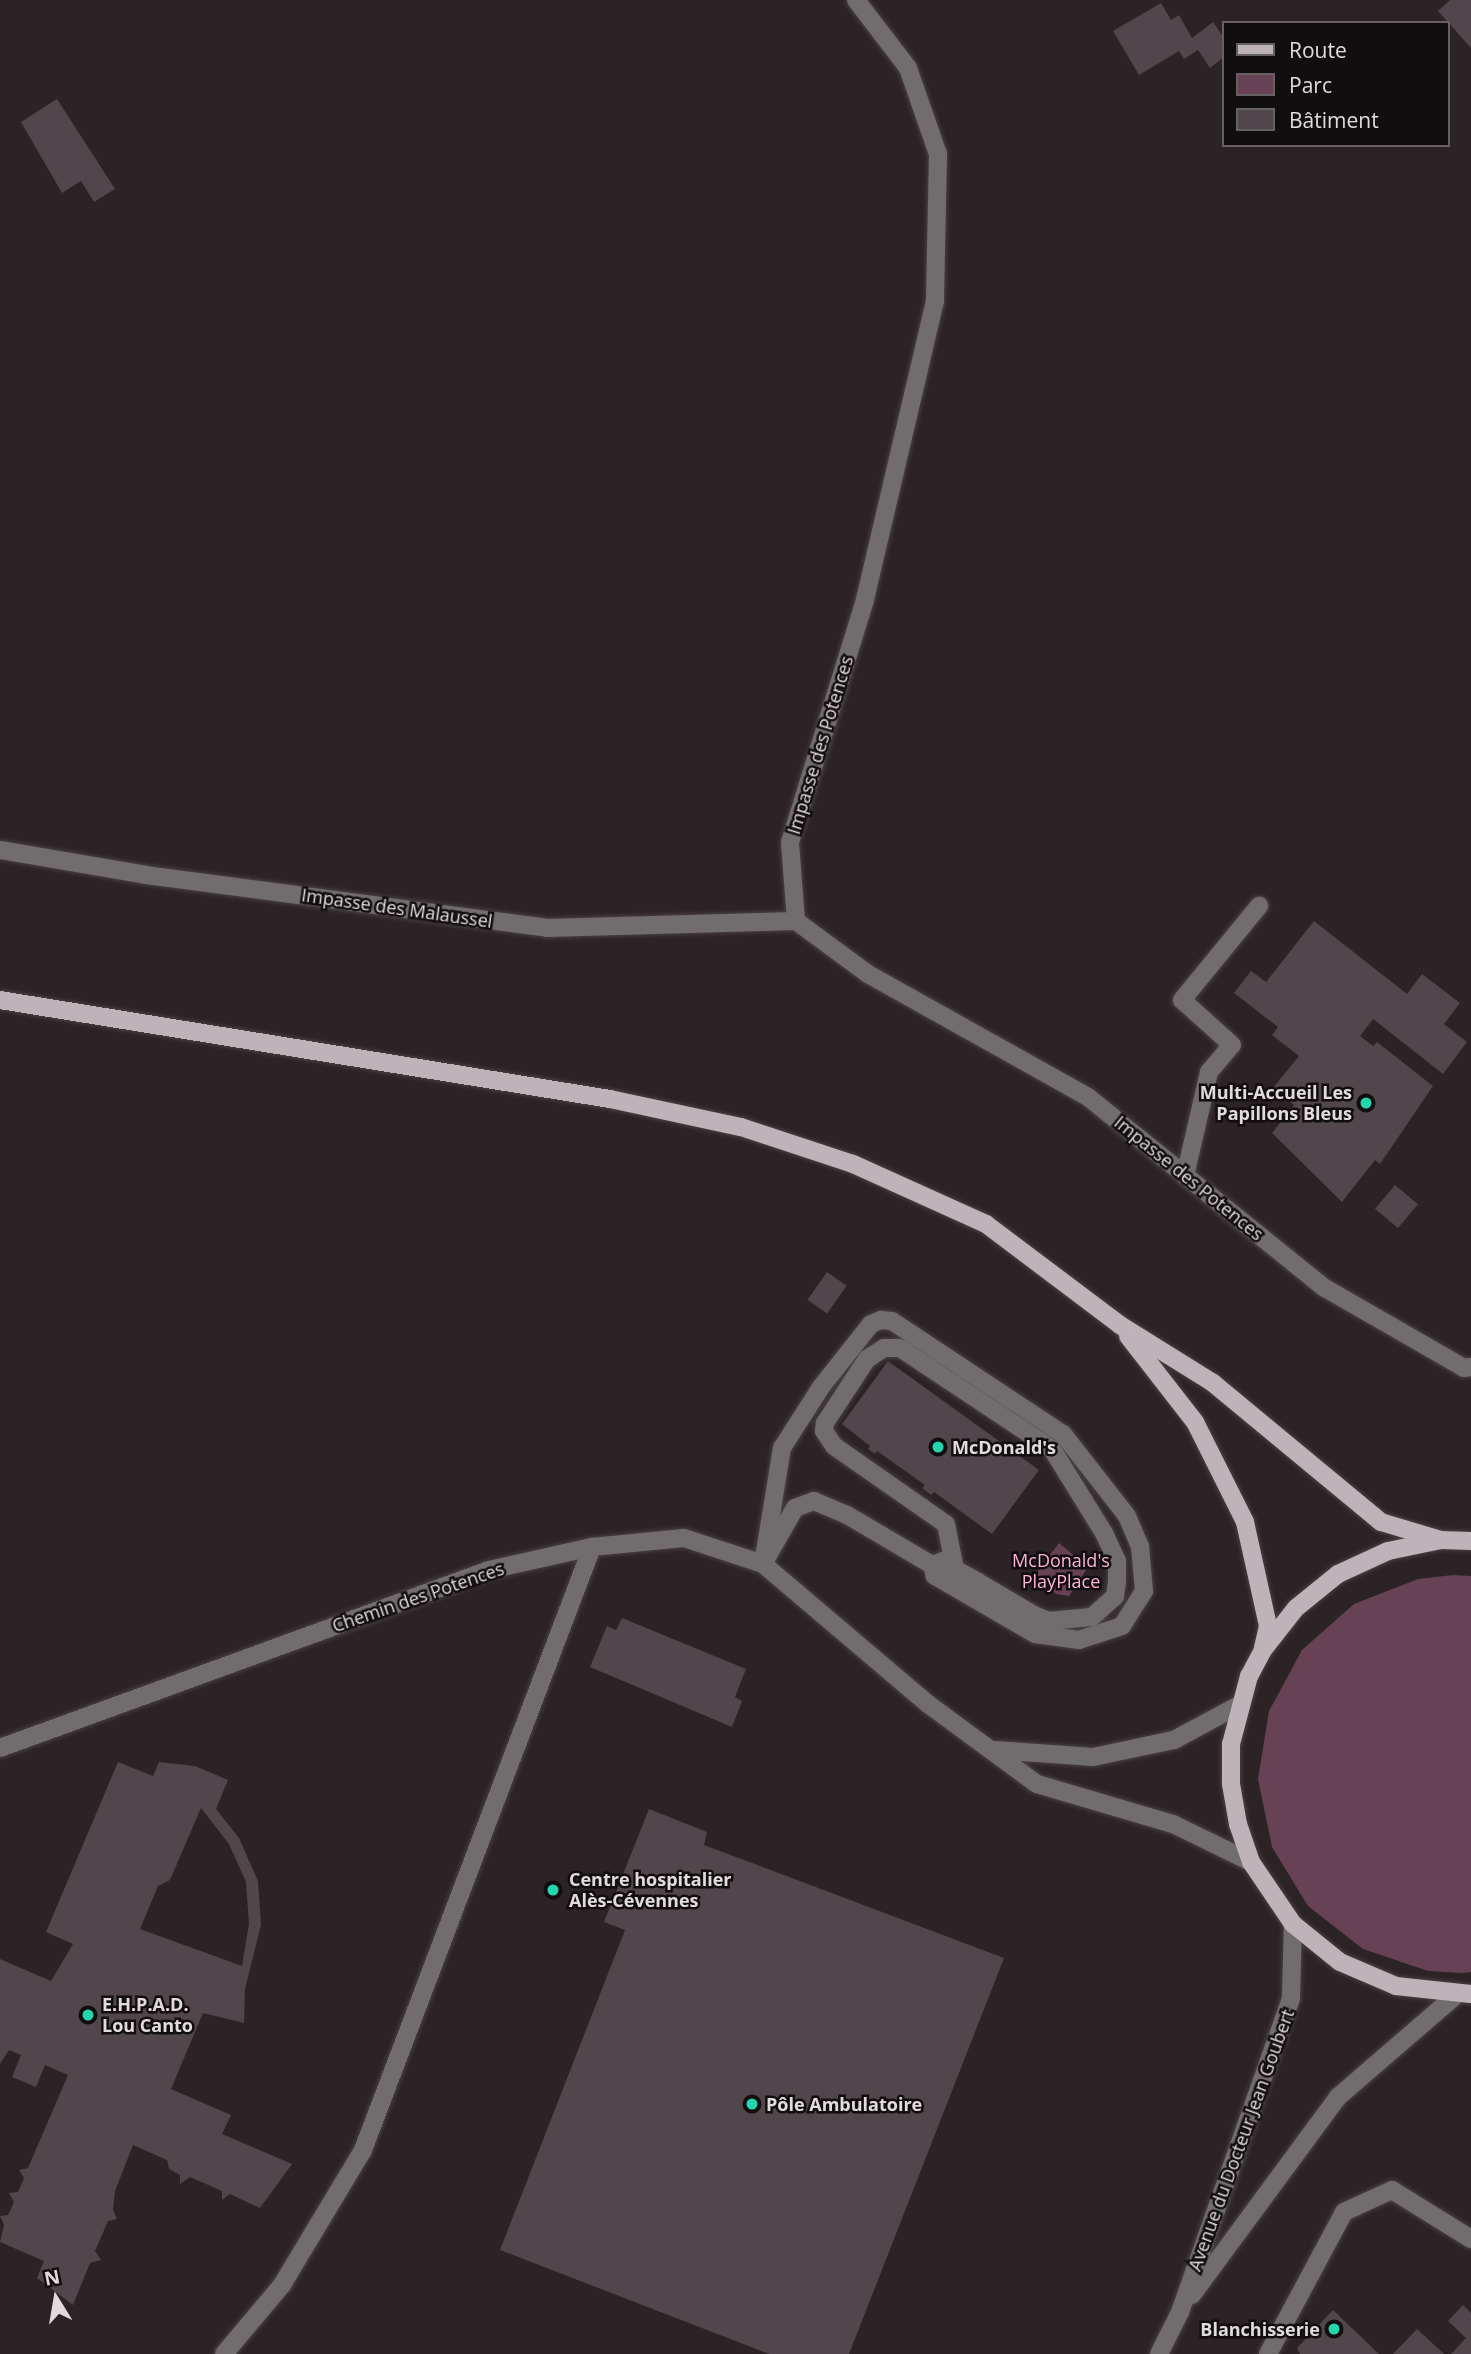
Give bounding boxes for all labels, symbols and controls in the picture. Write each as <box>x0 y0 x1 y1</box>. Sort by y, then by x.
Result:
legend <box>1222 21 1450 147</box>
text: Route <box>1289 36 1347 64</box>
text: Parc <box>1289 71 1332 99</box>
text: Bâtiment <box>1289 106 1379 134</box>
street label: Impasse des Potences <box>783 653 857 837</box>
street label: Impasse des Malaussel <box>300 884 494 932</box>
place label: Multi-Accueil Les Papillons Bleus <box>1200 1082 1352 1124</box>
marker: Multi-Accueil Les Papillons Bleus <box>1358 1095 1374 1111</box>
street label: Impasse des Potences <box>1110 1111 1268 1245</box>
place label: McDonald's <box>952 1436 1056 1458</box>
marker: McDonald's <box>930 1439 946 1455</box>
park label: McDonald's PlayPlace <box>1012 1550 1110 1592</box>
street label: Chemin des Potences <box>329 1557 507 1637</box>
place label: Centre hospitalier Alès-Cévennes <box>569 1869 732 1912</box>
marker: Centre hospitalier Alès-Cévennes <box>543 1880 563 1900</box>
place label: E.H.P.A.D. Lou Canto <box>102 1994 193 2036</box>
street label: Avenue du Docteur Jean Goubert <box>1184 2006 1298 2274</box>
marker: E.H.P.A.D. Lou Canto <box>80 2007 96 2023</box>
place label: Pôle Ambulatoire <box>766 2093 922 2115</box>
marker: Pôle Ambulatoire <box>744 2096 760 2112</box>
north arrow <box>21 2263 91 2333</box>
text: N <box>42 2263 62 2292</box>
place label: Blanchisserie <box>1200 2318 1320 2340</box>
marker: Blanchisserie <box>1326 2321 1342 2337</box>

